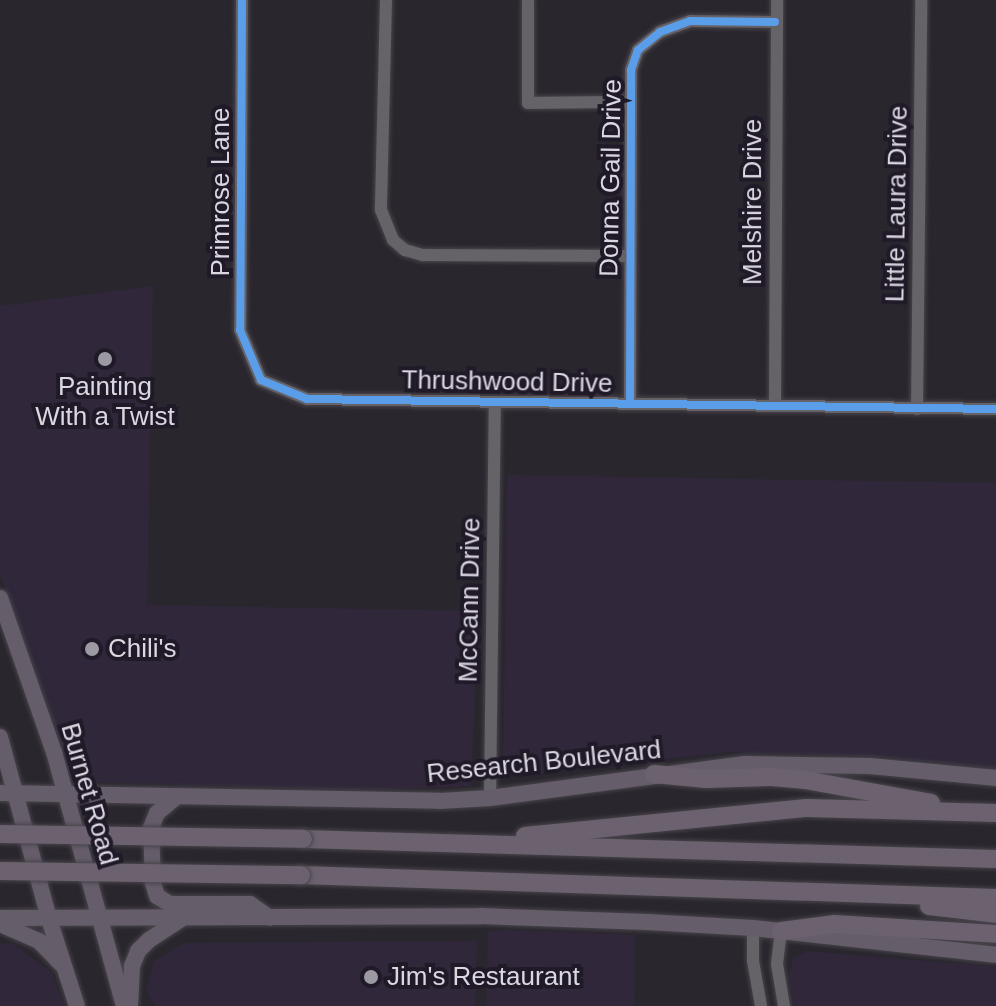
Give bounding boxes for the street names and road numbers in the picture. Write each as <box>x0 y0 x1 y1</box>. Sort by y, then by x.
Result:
street label: Donna Gail Drive <box>594 79 628 277</box>
street label: Little Laura Drive <box>880 105 914 303</box>
street label: Primrose Lane <box>205 107 237 277</box>
street label: Melshire Drive <box>737 119 769 285</box>
street label: Thrushwood Drive <box>401 365 613 399</box>
street label: McCann Drive <box>453 517 487 683</box>
street label: Burnet Road <box>54 720 124 868</box>
street label: Research Boulevard <box>425 734 663 790</box>

